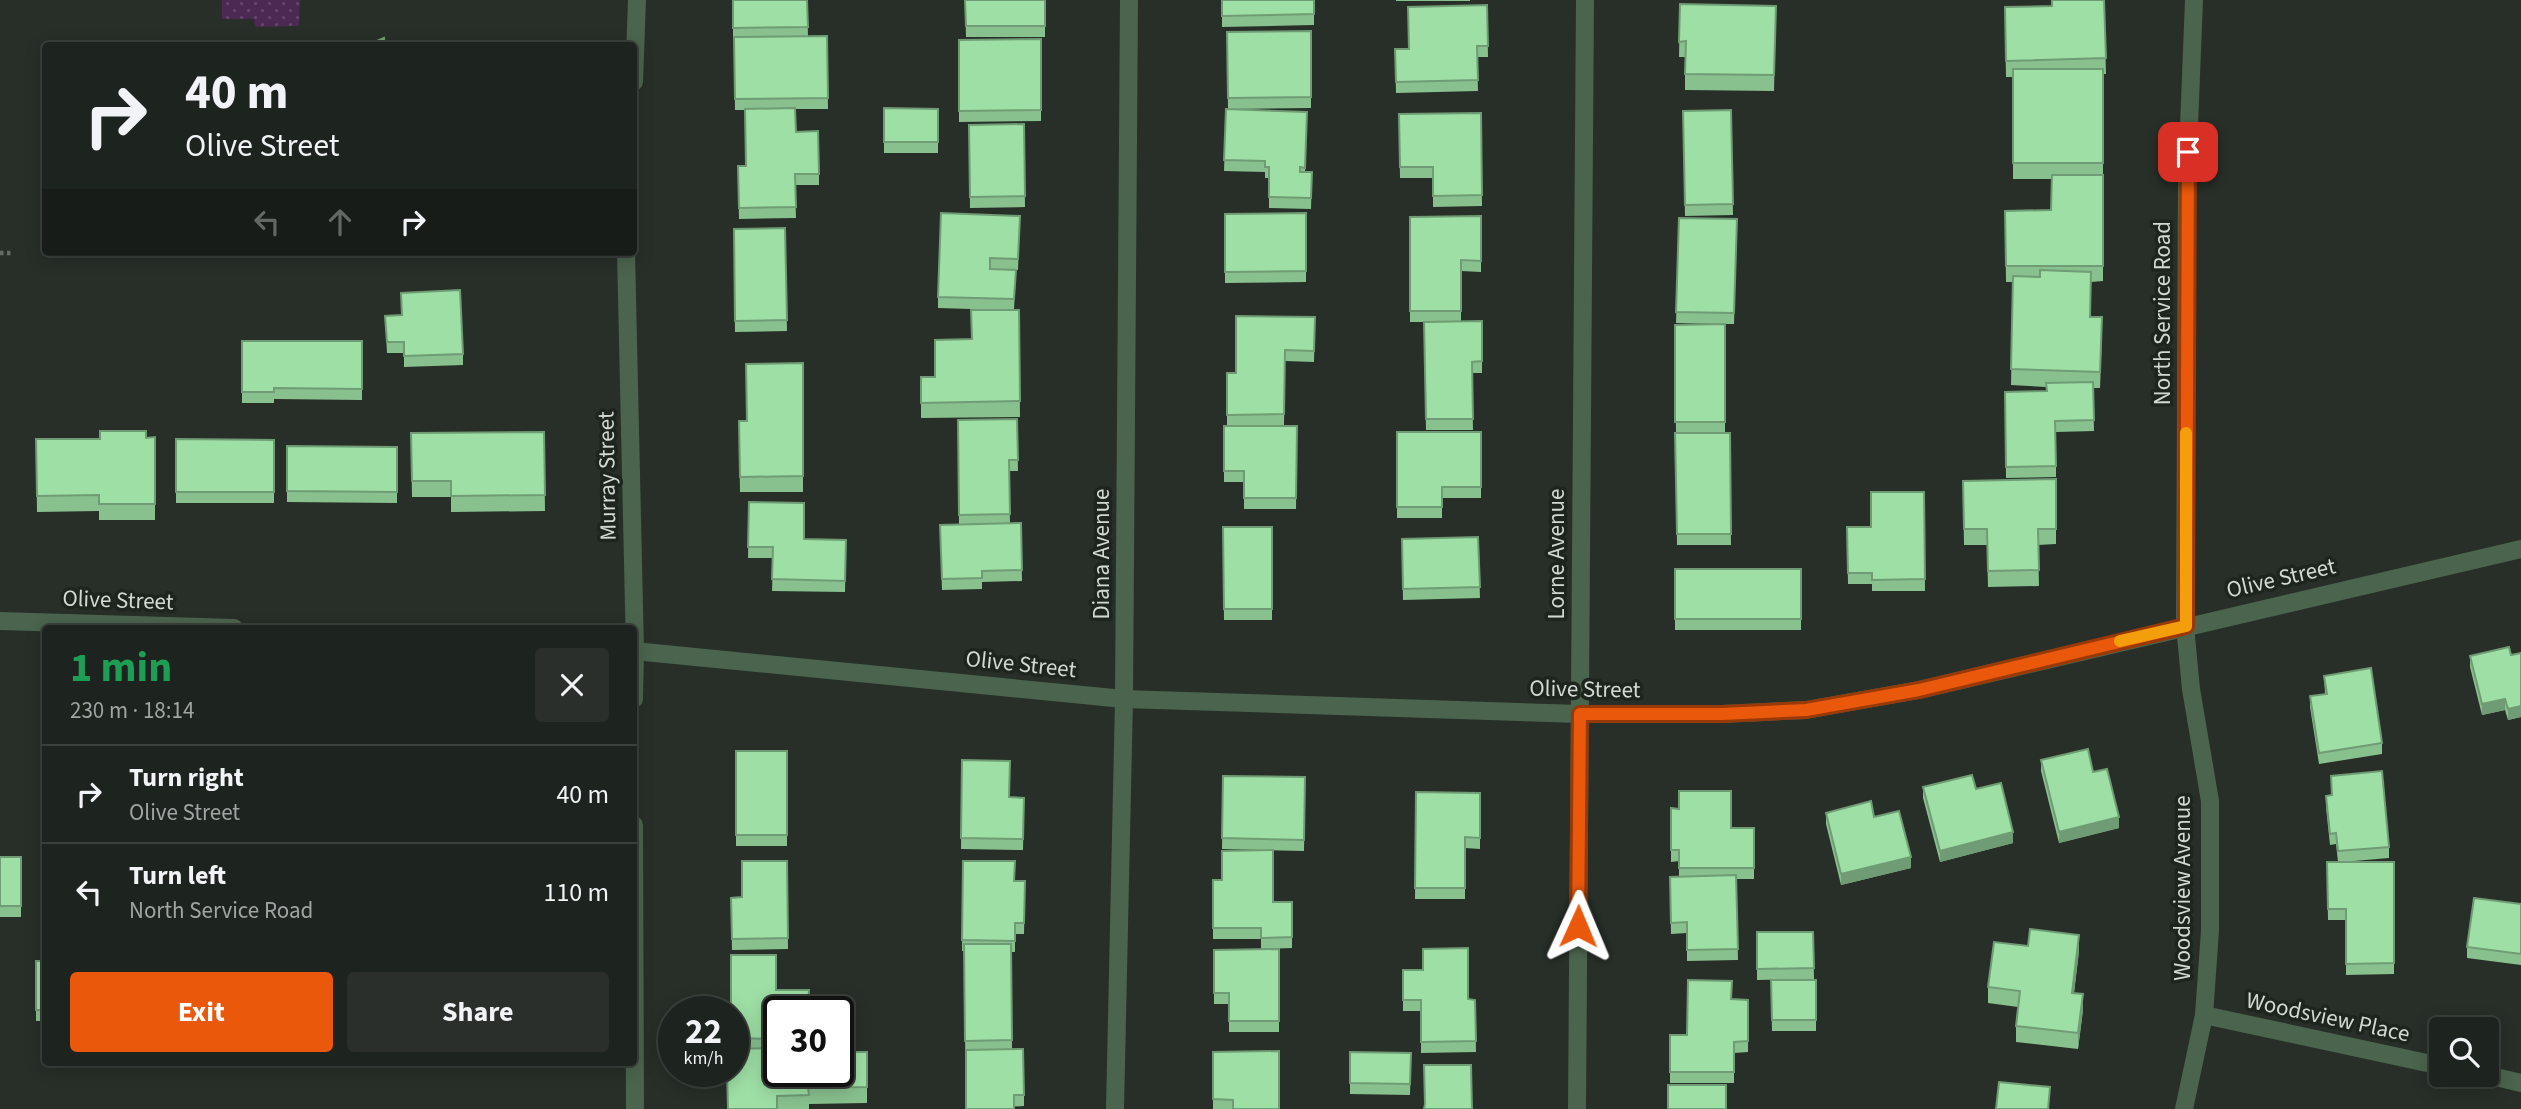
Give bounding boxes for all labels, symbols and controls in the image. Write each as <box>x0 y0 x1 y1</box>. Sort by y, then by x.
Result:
text: 40 m <box>185 58 289 128</box>
icon: right <box>70 70 161 161</box>
pin <box>2158 122 2218 182</box>
text: Olive Street <box>185 123 340 169</box>
icon: arrive <box>2169 133 2207 171</box>
icon: left <box>248 203 286 241</box>
icon: ahead <box>321 203 359 241</box>
icon: right <box>394 203 432 241</box>
street label: North Service Road <box>2146 221 2179 405</box>
street label: Murray Street <box>589 411 625 541</box>
street label: Diana Avenue <box>1085 488 1118 620</box>
street label: Lorne Avenue <box>1540 489 1573 619</box>
street label: Olive Street <box>2223 549 2339 607</box>
street label: Olive Street <box>62 582 174 618</box>
text: 1 min <box>70 638 172 698</box>
street label: Olive Street <box>964 642 1078 686</box>
button: close <box>535 648 609 722</box>
street label: Olive Street <box>1529 672 1641 706</box>
text: 230 m · 18:14 <box>70 694 194 727</box>
text: Turn right <box>129 759 244 796</box>
icon: right <box>70 775 108 813</box>
text: 40 m <box>556 776 609 813</box>
street label: Woodsview Avenue <box>2166 795 2199 981</box>
text: Olive Street <box>129 796 240 829</box>
text: Turn left <box>129 857 226 894</box>
icon: left <box>70 873 108 911</box>
text: 110 m <box>543 874 609 911</box>
position arrow <box>1541 889 1615 963</box>
text: North Service Road <box>129 894 313 927</box>
button: Exit <box>70 972 333 1052</box>
button: Share <box>347 972 609 1052</box>
street label: Woodsview Place <box>2243 984 2413 1050</box>
speed limit sign: 30 <box>763 996 854 1087</box>
text: 22 <box>685 1007 722 1057</box>
map controls <box>2429 1017 2499 1087</box>
button: search <box>2429 1017 2499 1087</box>
text: km/h <box>684 1046 723 1071</box>

